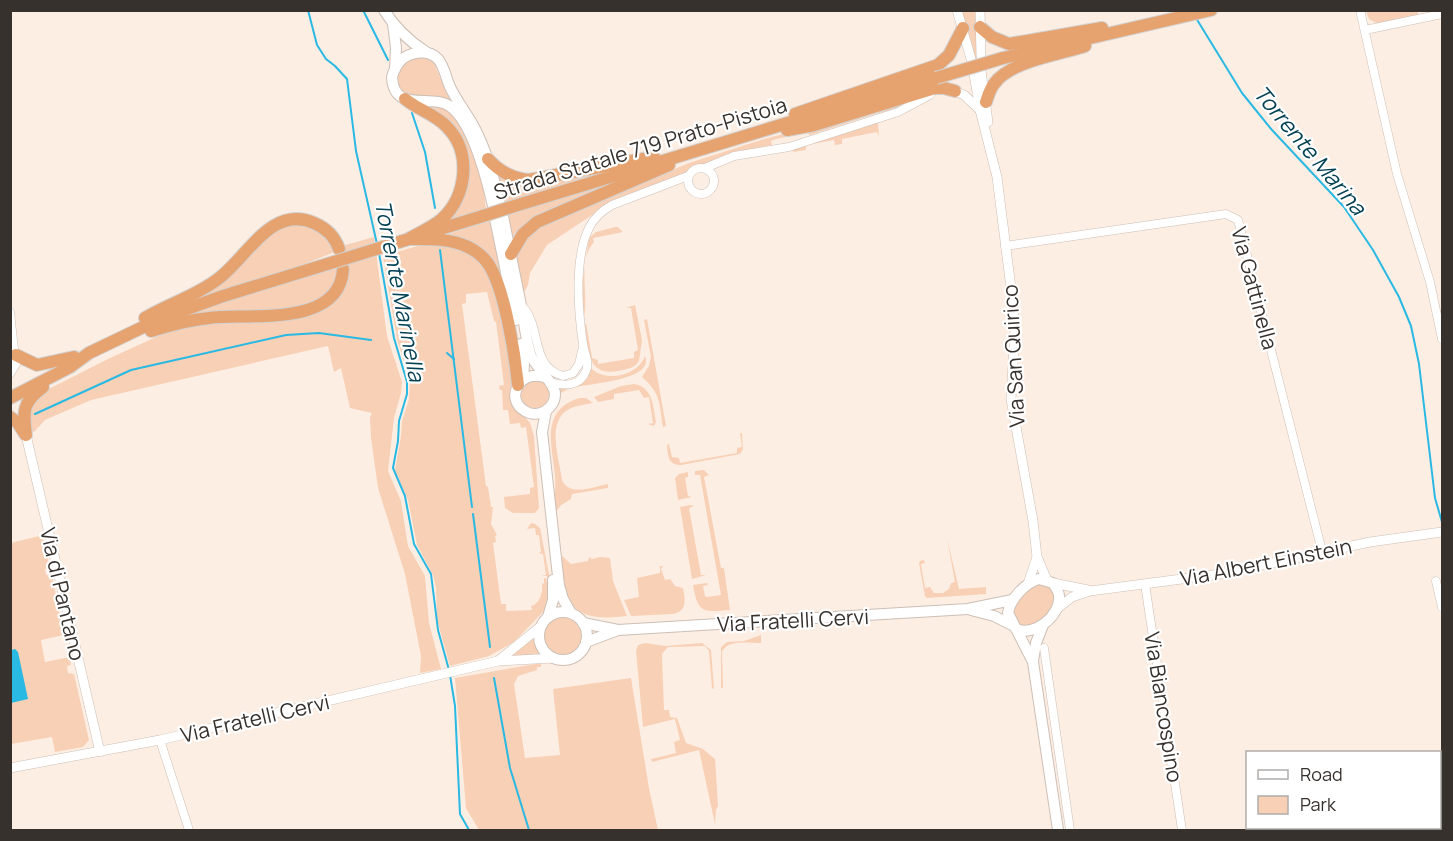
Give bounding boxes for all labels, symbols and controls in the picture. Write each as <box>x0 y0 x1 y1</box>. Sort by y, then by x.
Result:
water label: Torrente Marina <box>1247 79 1374 222</box>
street label: Strada Statale 719 Prato-Pistoia <box>490 90 790 206</box>
water label: Torrente Marinella <box>368 198 433 386</box>
street label: Via Gattinella <box>1225 223 1285 353</box>
street label: Via San Quirico <box>995 284 1031 428</box>
street label: Via di Pantano <box>34 525 92 663</box>
street label: Via Albert Einstein <box>1178 532 1354 592</box>
street label: Via Fratelli Cervi <box>716 602 870 638</box>
street label: Via Biancospino <box>1138 630 1190 784</box>
street label: Via Fratelli Cervi <box>178 687 332 749</box>
legend <box>1246 751 1441 829</box>
text: Road <box>1300 762 1343 786</box>
text: Park <box>1300 792 1337 816</box>

